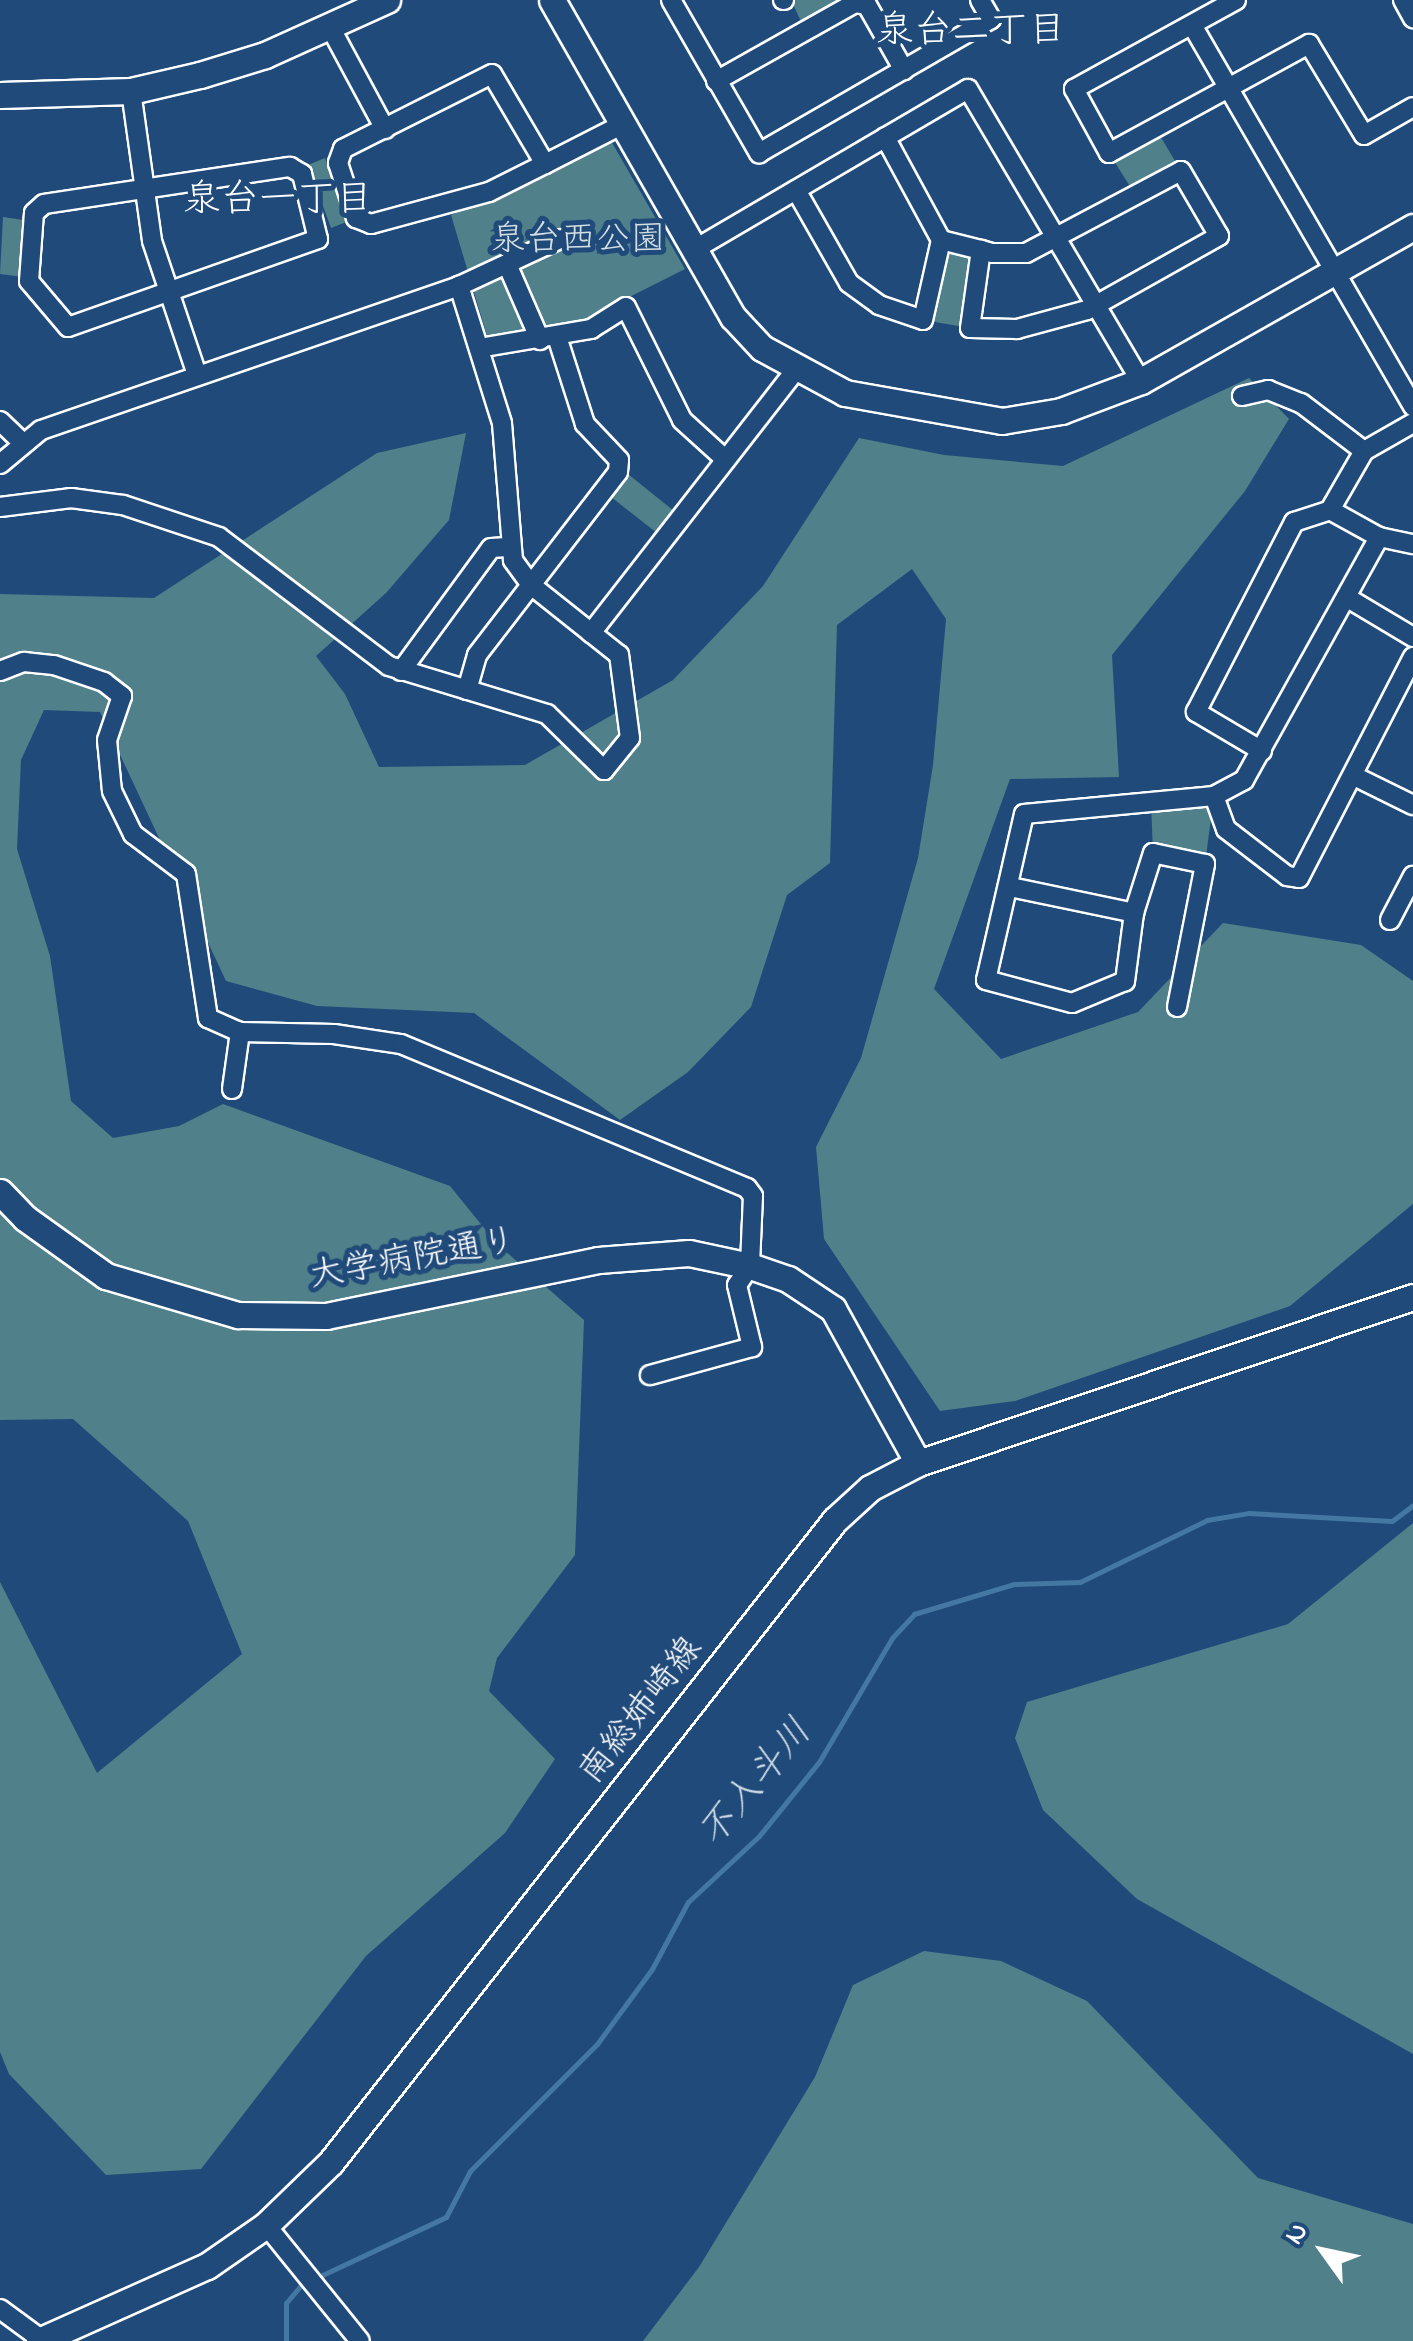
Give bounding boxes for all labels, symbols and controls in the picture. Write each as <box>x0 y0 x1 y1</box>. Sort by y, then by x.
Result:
district label: 泉台二丁目 <box>876 10 1066 56</box>
district label: 泉台一丁目 <box>183 179 373 225</box>
park label: 泉台西公園 <box>491 220 665 262</box>
street label: 大学病院通り <box>306 1221 520 1299</box>
street label: 南総姉崎線 <box>572 1629 712 1793</box>
water label: 不入斗川 <box>691 1711 823 1857</box>
north arrow <box>1273 2201 1373 2301</box>
text: N <box>1275 2215 1320 2253</box>

